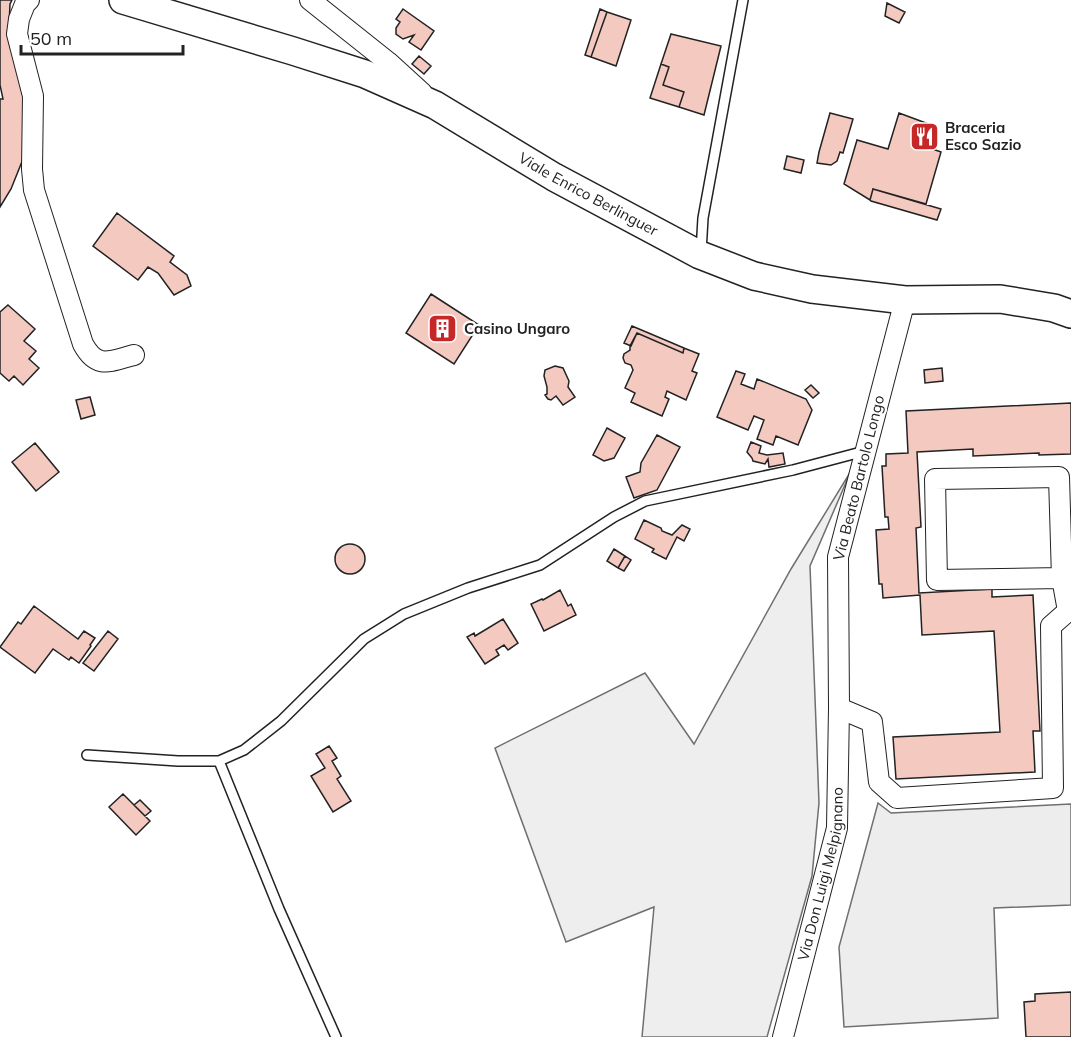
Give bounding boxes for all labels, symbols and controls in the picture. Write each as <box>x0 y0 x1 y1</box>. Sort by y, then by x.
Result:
scale bar <box>21 18 183 56</box>
text: 50 m <box>30 27 72 50</box>
place label: Braceria Esco Sazio <box>945 118 1022 154</box>
restaurant icon: Braceria Esco Sazio <box>908 121 940 153</box>
street label: Viale Enrico Berlinguer <box>515 148 662 240</box>
building icon: Casino Ungaro <box>427 313 459 345</box>
place label: Casino Ungaro <box>464 319 570 338</box>
street label: Via Beato Bartolo Longo <box>829 393 888 563</box>
street label: Via Don Luigi Melpignano <box>793 787 847 963</box>

